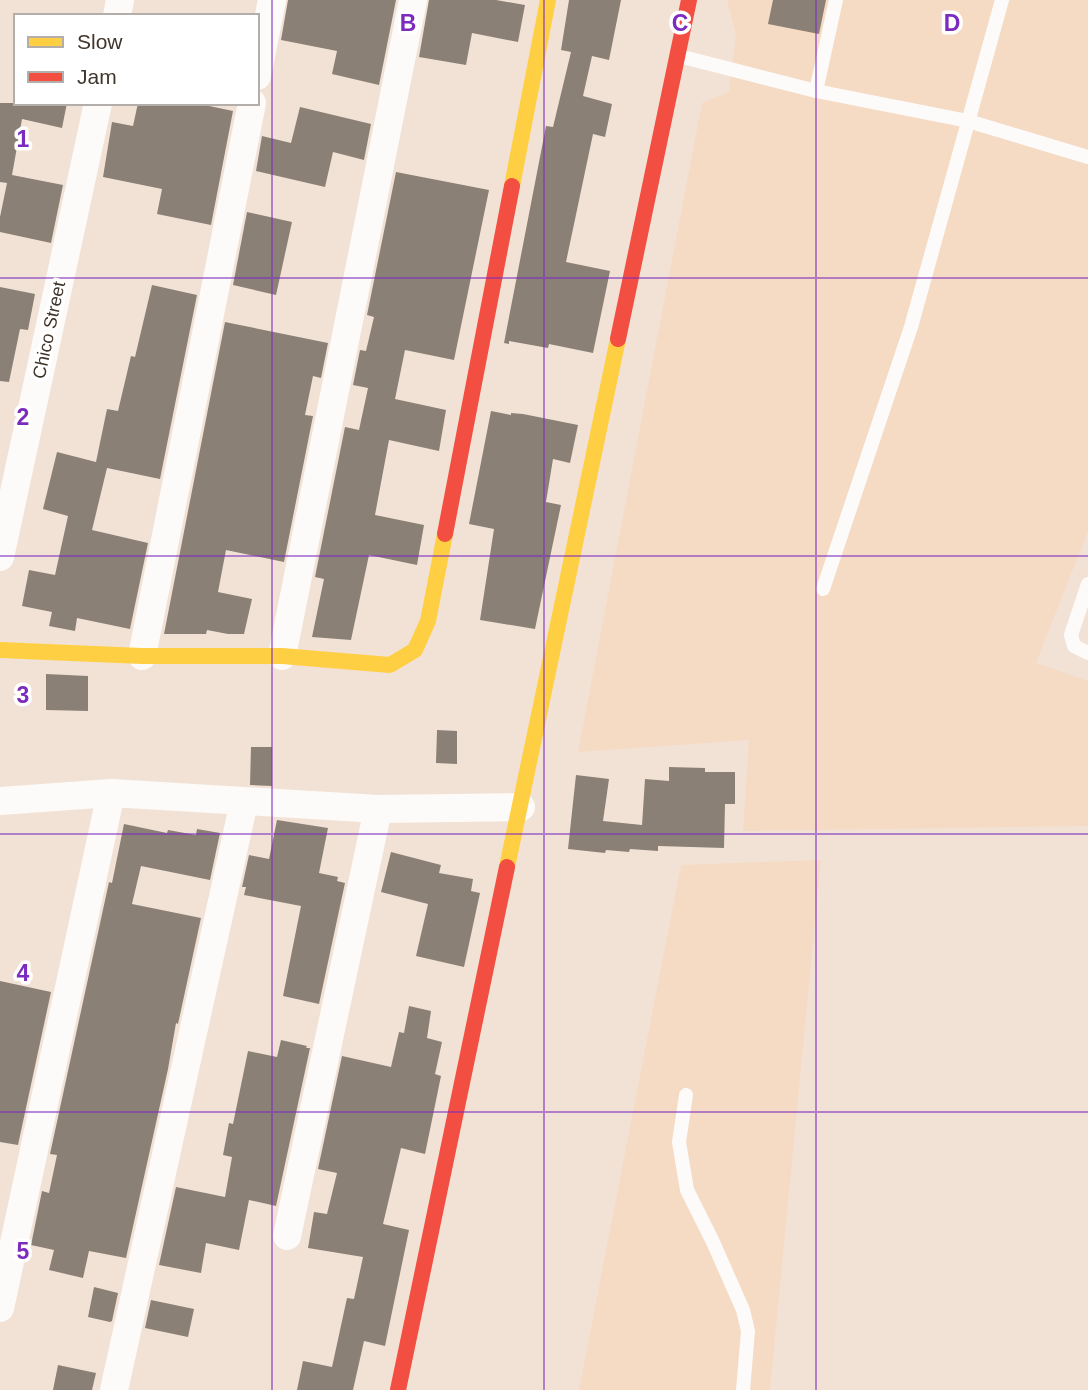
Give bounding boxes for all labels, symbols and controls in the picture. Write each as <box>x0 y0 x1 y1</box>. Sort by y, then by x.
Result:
text: B <box>400 10 416 36</box>
text: C <box>672 10 688 36</box>
text: D <box>944 10 960 36</box>
legend <box>14 14 259 105</box>
text: Slow <box>77 30 123 53</box>
text: Jam <box>77 65 117 88</box>
text: 1 <box>17 126 30 152</box>
street label: Chico Street <box>29 279 69 381</box>
text: 2 <box>17 404 29 430</box>
text: 3 <box>17 682 29 708</box>
text: 4 <box>17 960 30 986</box>
text: 5 <box>17 1238 30 1264</box>

